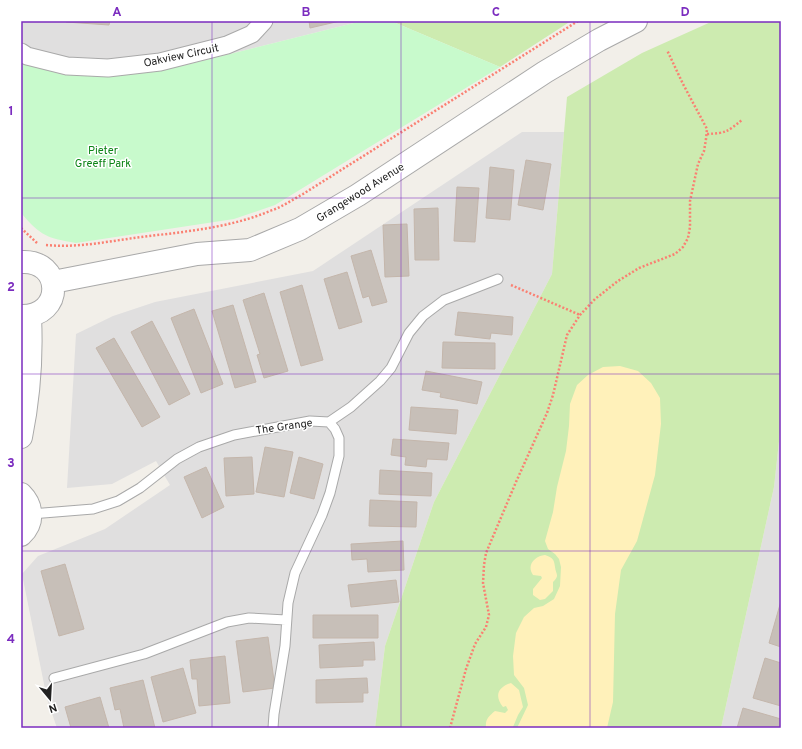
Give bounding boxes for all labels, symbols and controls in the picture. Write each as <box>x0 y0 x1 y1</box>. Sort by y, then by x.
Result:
text: A <box>112 5 122 21</box>
text: B <box>302 5 311 21</box>
text: C <box>492 5 500 21</box>
text: D <box>680 5 690 21</box>
street label: Oakview Circuit <box>142 41 220 71</box>
text: 1 <box>8 104 14 120</box>
park label: Pieter Greeff Park <box>75 144 131 171</box>
street label: Grangewood Avenue <box>314 160 407 226</box>
text: 2 <box>7 280 15 296</box>
street label: The Grange <box>255 416 314 438</box>
text: 3 <box>7 456 15 472</box>
text: 4 <box>7 632 15 648</box>
north arrow <box>30 679 70 719</box>
text: N <box>47 700 59 715</box>

